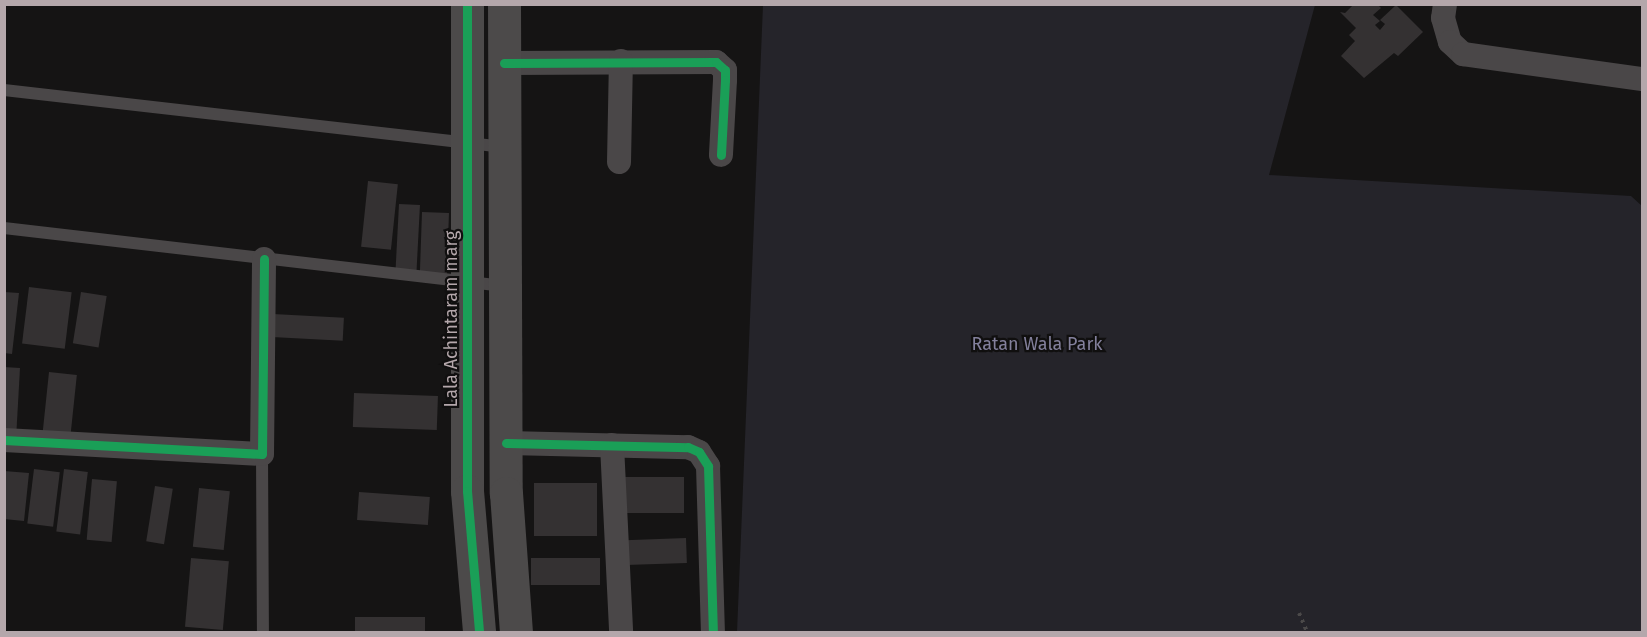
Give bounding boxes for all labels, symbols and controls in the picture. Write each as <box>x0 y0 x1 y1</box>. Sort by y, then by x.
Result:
street label: Lala Achintaram marg <box>440 231 462 407</box>
park label: Ratan Wala Park <box>971 333 1103 355</box>

